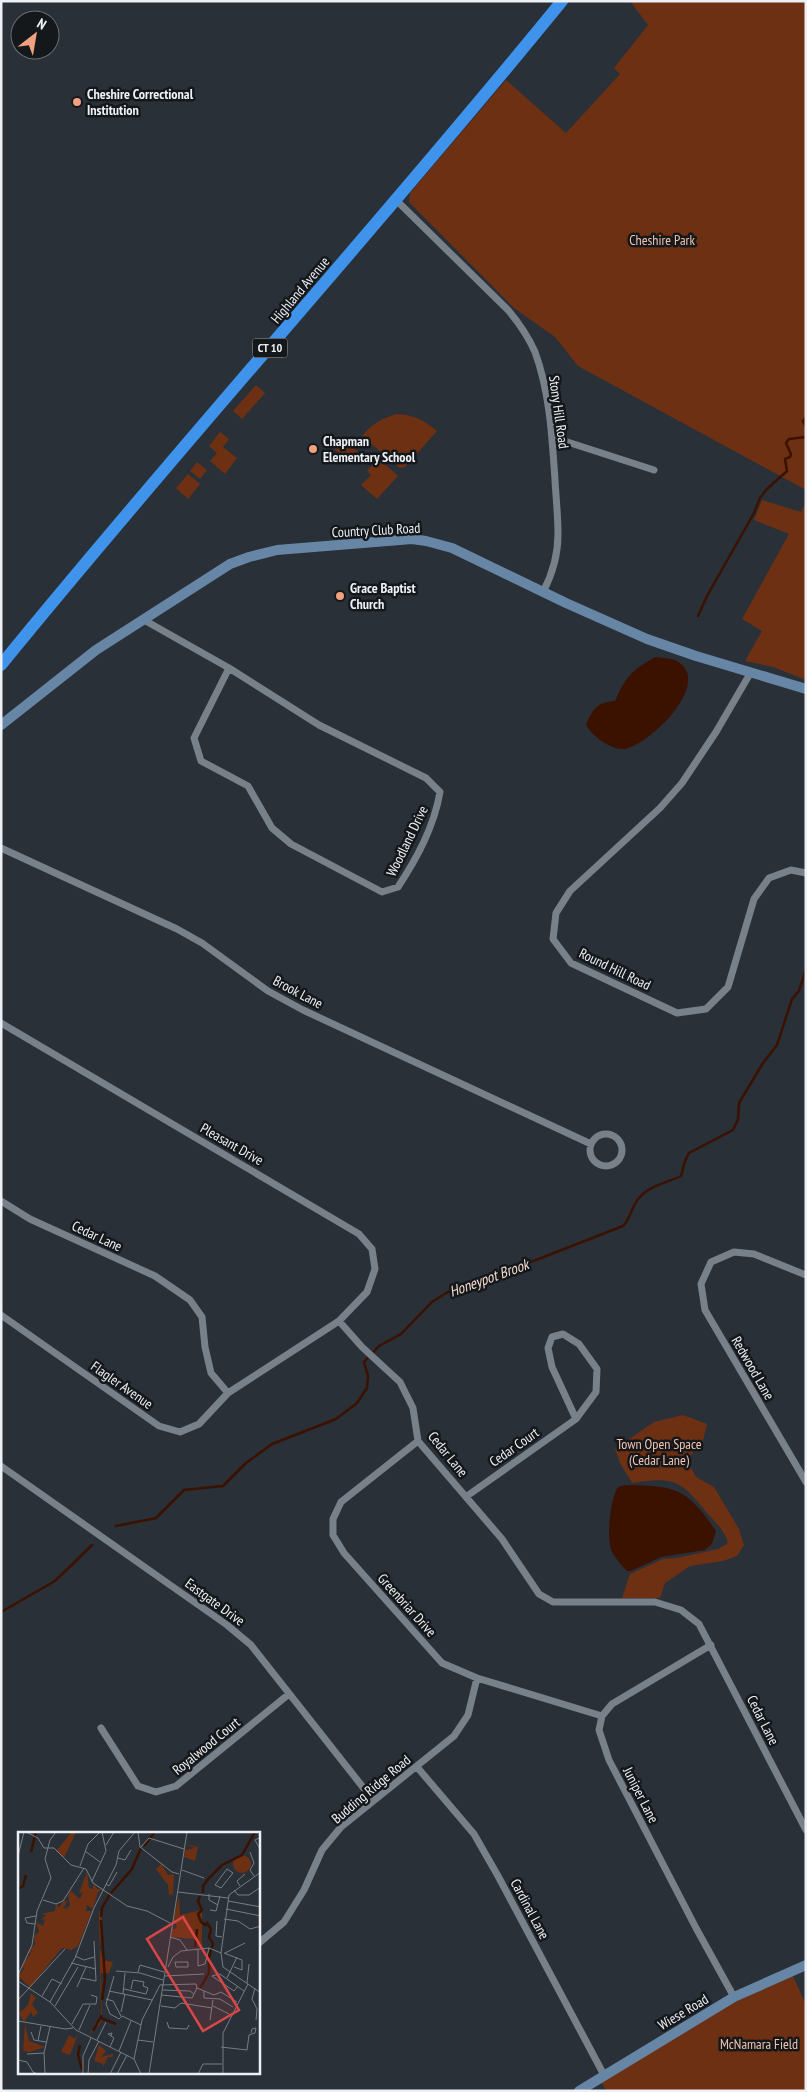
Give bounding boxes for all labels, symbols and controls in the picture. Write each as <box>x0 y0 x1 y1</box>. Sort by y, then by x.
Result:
north arrow <box>10 10 60 60</box>
text: N <box>34 14 50 34</box>
place label: Cheshire Correctional Institution <box>87 85 194 119</box>
marker: Cheshire Correctional Institution <box>71 96 83 108</box>
park label: Cheshire Park <box>629 231 695 249</box>
street label: Highland Avenue <box>267 253 333 327</box>
road number: CT 10 <box>252 338 288 358</box>
street label: Stony Hill Road <box>545 374 573 450</box>
place label: Chapman Elementary School <box>323 432 416 466</box>
marker: Chapman Elementary School <box>307 443 319 455</box>
street label: Country Club Road <box>331 519 421 541</box>
place label: Grace Baptist Church <box>350 579 416 613</box>
marker: Grace Baptist Church <box>334 590 346 602</box>
street label: Woodland Drive <box>382 802 432 879</box>
street label: Round Hill Road <box>576 944 654 994</box>
street label: Brook Lane <box>270 971 326 1013</box>
street label: Pleasant Drive <box>197 1119 267 1169</box>
street label: Cedar Lane <box>69 1217 125 1256</box>
water label: Honeypot Brook <box>447 1254 533 1301</box>
street label: Redwood Lane <box>728 1333 779 1403</box>
street label: Flagler Avenue <box>88 1357 157 1413</box>
street label: Cedar Court <box>486 1423 542 1471</box>
street label: Cedar Lane <box>424 1428 472 1481</box>
park label: Town Open Space (Cedar Lane) <box>617 1435 702 1469</box>
street label: Greenbriar Drive <box>374 1570 440 1641</box>
street label: Eastgate Drive <box>182 1574 249 1630</box>
street label: Cedar Lane <box>743 1692 783 1748</box>
street label: Royalwood Court <box>169 1713 243 1779</box>
street label: Budding Ridge Road <box>328 1751 414 1827</box>
street label: Juniper Lane <box>619 1763 663 1826</box>
inset map <box>18 1832 260 2074</box>
street label: Cardinal Lane <box>507 1876 554 1943</box>
street label: Wiese Road <box>655 1990 711 2034</box>
park label: McNamara Field <box>720 2035 798 2053</box>

